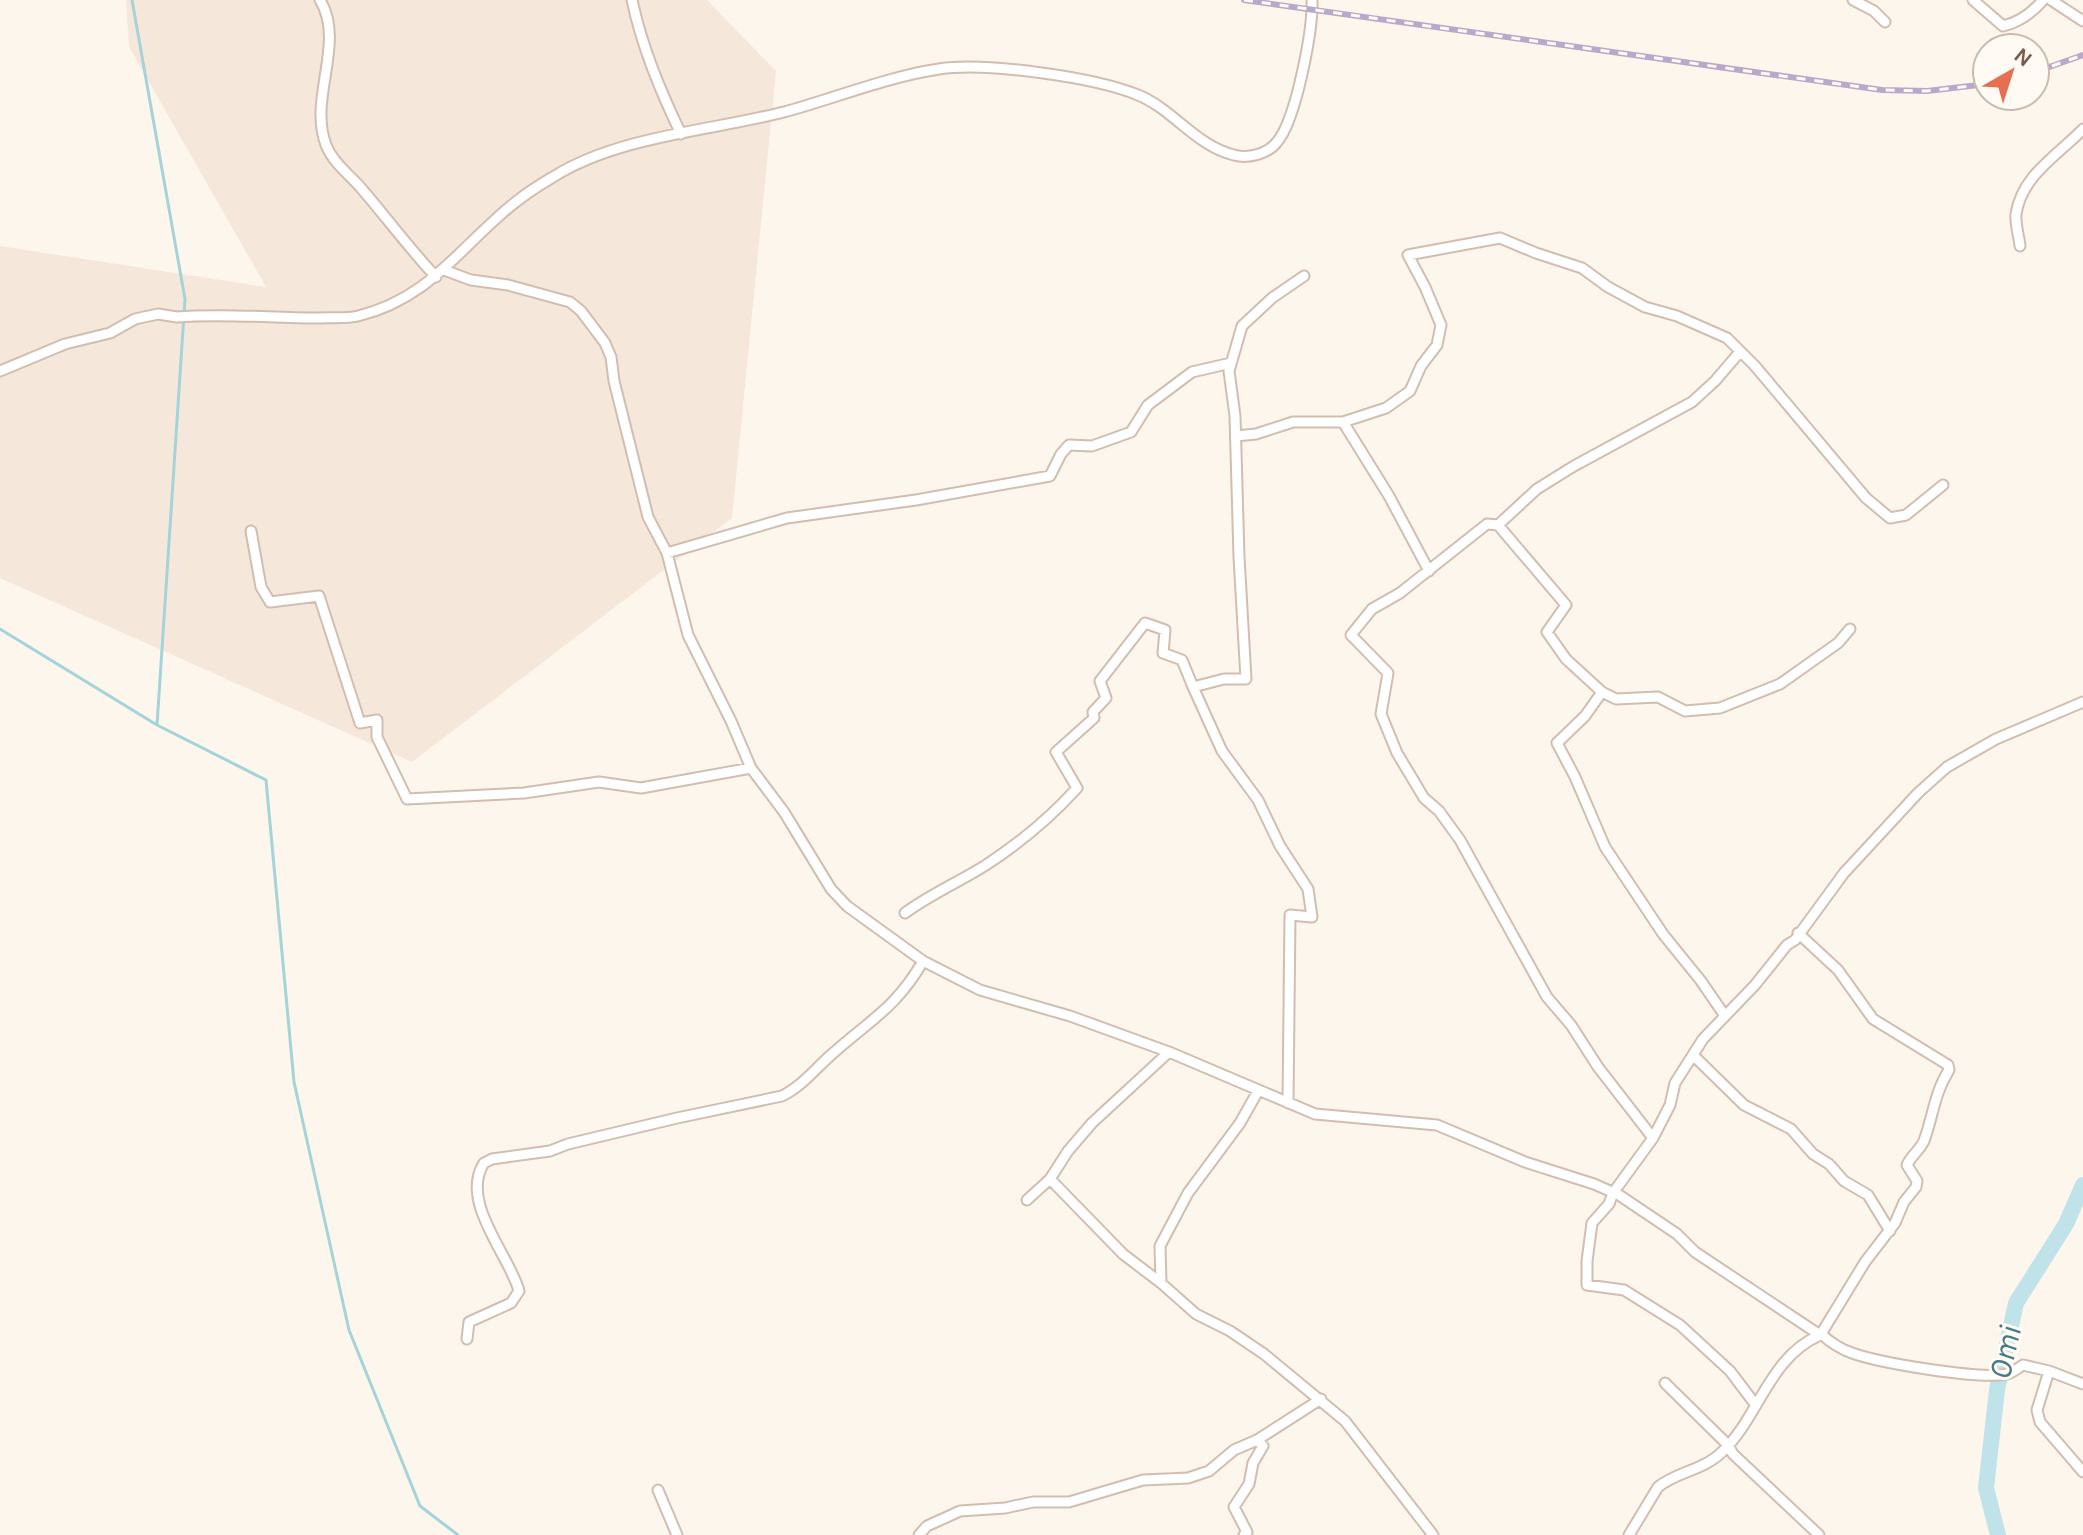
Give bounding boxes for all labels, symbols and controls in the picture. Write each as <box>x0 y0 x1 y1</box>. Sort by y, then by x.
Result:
north arrow <box>1971 32 2051 112</box>
text: N <box>2009 42 2037 72</box>
water label: Omi <box>1981 1321 2029 1383</box>

